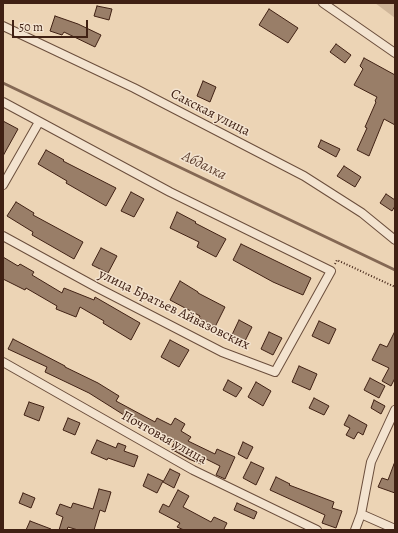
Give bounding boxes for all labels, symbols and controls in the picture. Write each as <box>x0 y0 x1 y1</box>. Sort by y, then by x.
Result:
scale bar <box>14 12 90 38</box>
text: 50 m <box>19 19 43 35</box>
street label: Сакская улица <box>167 86 253 140</box>
water label: Абдалка <box>179 148 229 184</box>
street label: улица Братьев Айвазовских <box>96 266 252 354</box>
street label: Почтовая улица <box>118 408 210 468</box>

